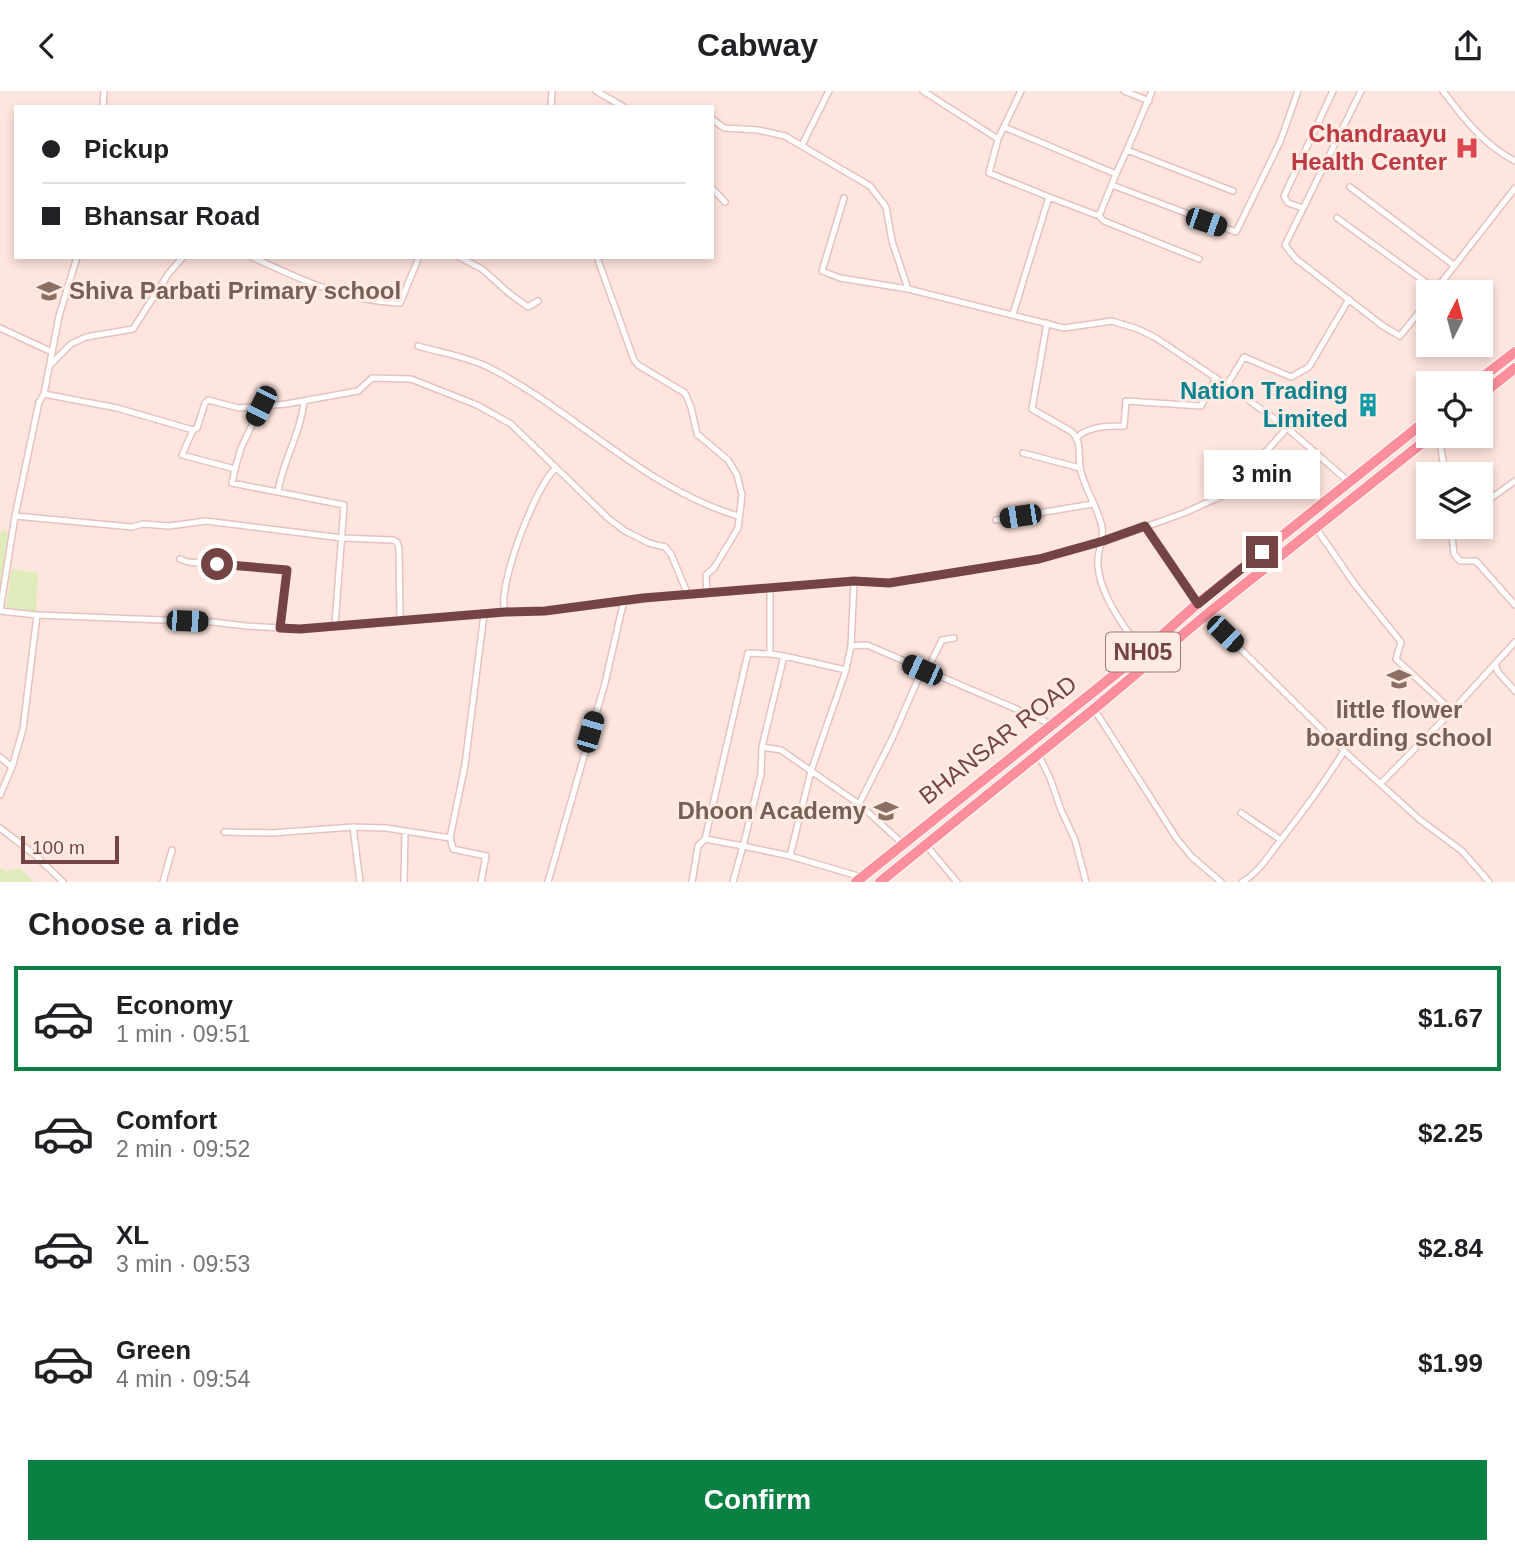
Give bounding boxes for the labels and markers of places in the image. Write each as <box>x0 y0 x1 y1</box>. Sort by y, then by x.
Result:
place label: Chandraayu Health Center <box>1291 120 1447 175</box>
hospital icon: Chandraayu Health Center <box>1453 134 1481 162</box>
school or university icon: Shiva Parbati Primary school <box>35 277 63 305</box>
place label: Shiva Parbati Primary school <box>69 277 401 304</box>
place label: Nation Trading Limited <box>1180 377 1348 432</box>
building icon: Nation Trading Limited <box>1354 391 1382 419</box>
school or university icon: little flower boarding school <box>1385 665 1413 693</box>
place label: little flower boarding school <box>1306 696 1492 751</box>
place label: Dhoon Academy <box>678 797 867 824</box>
school or university icon: Dhoon Academy <box>872 797 900 825</box>

